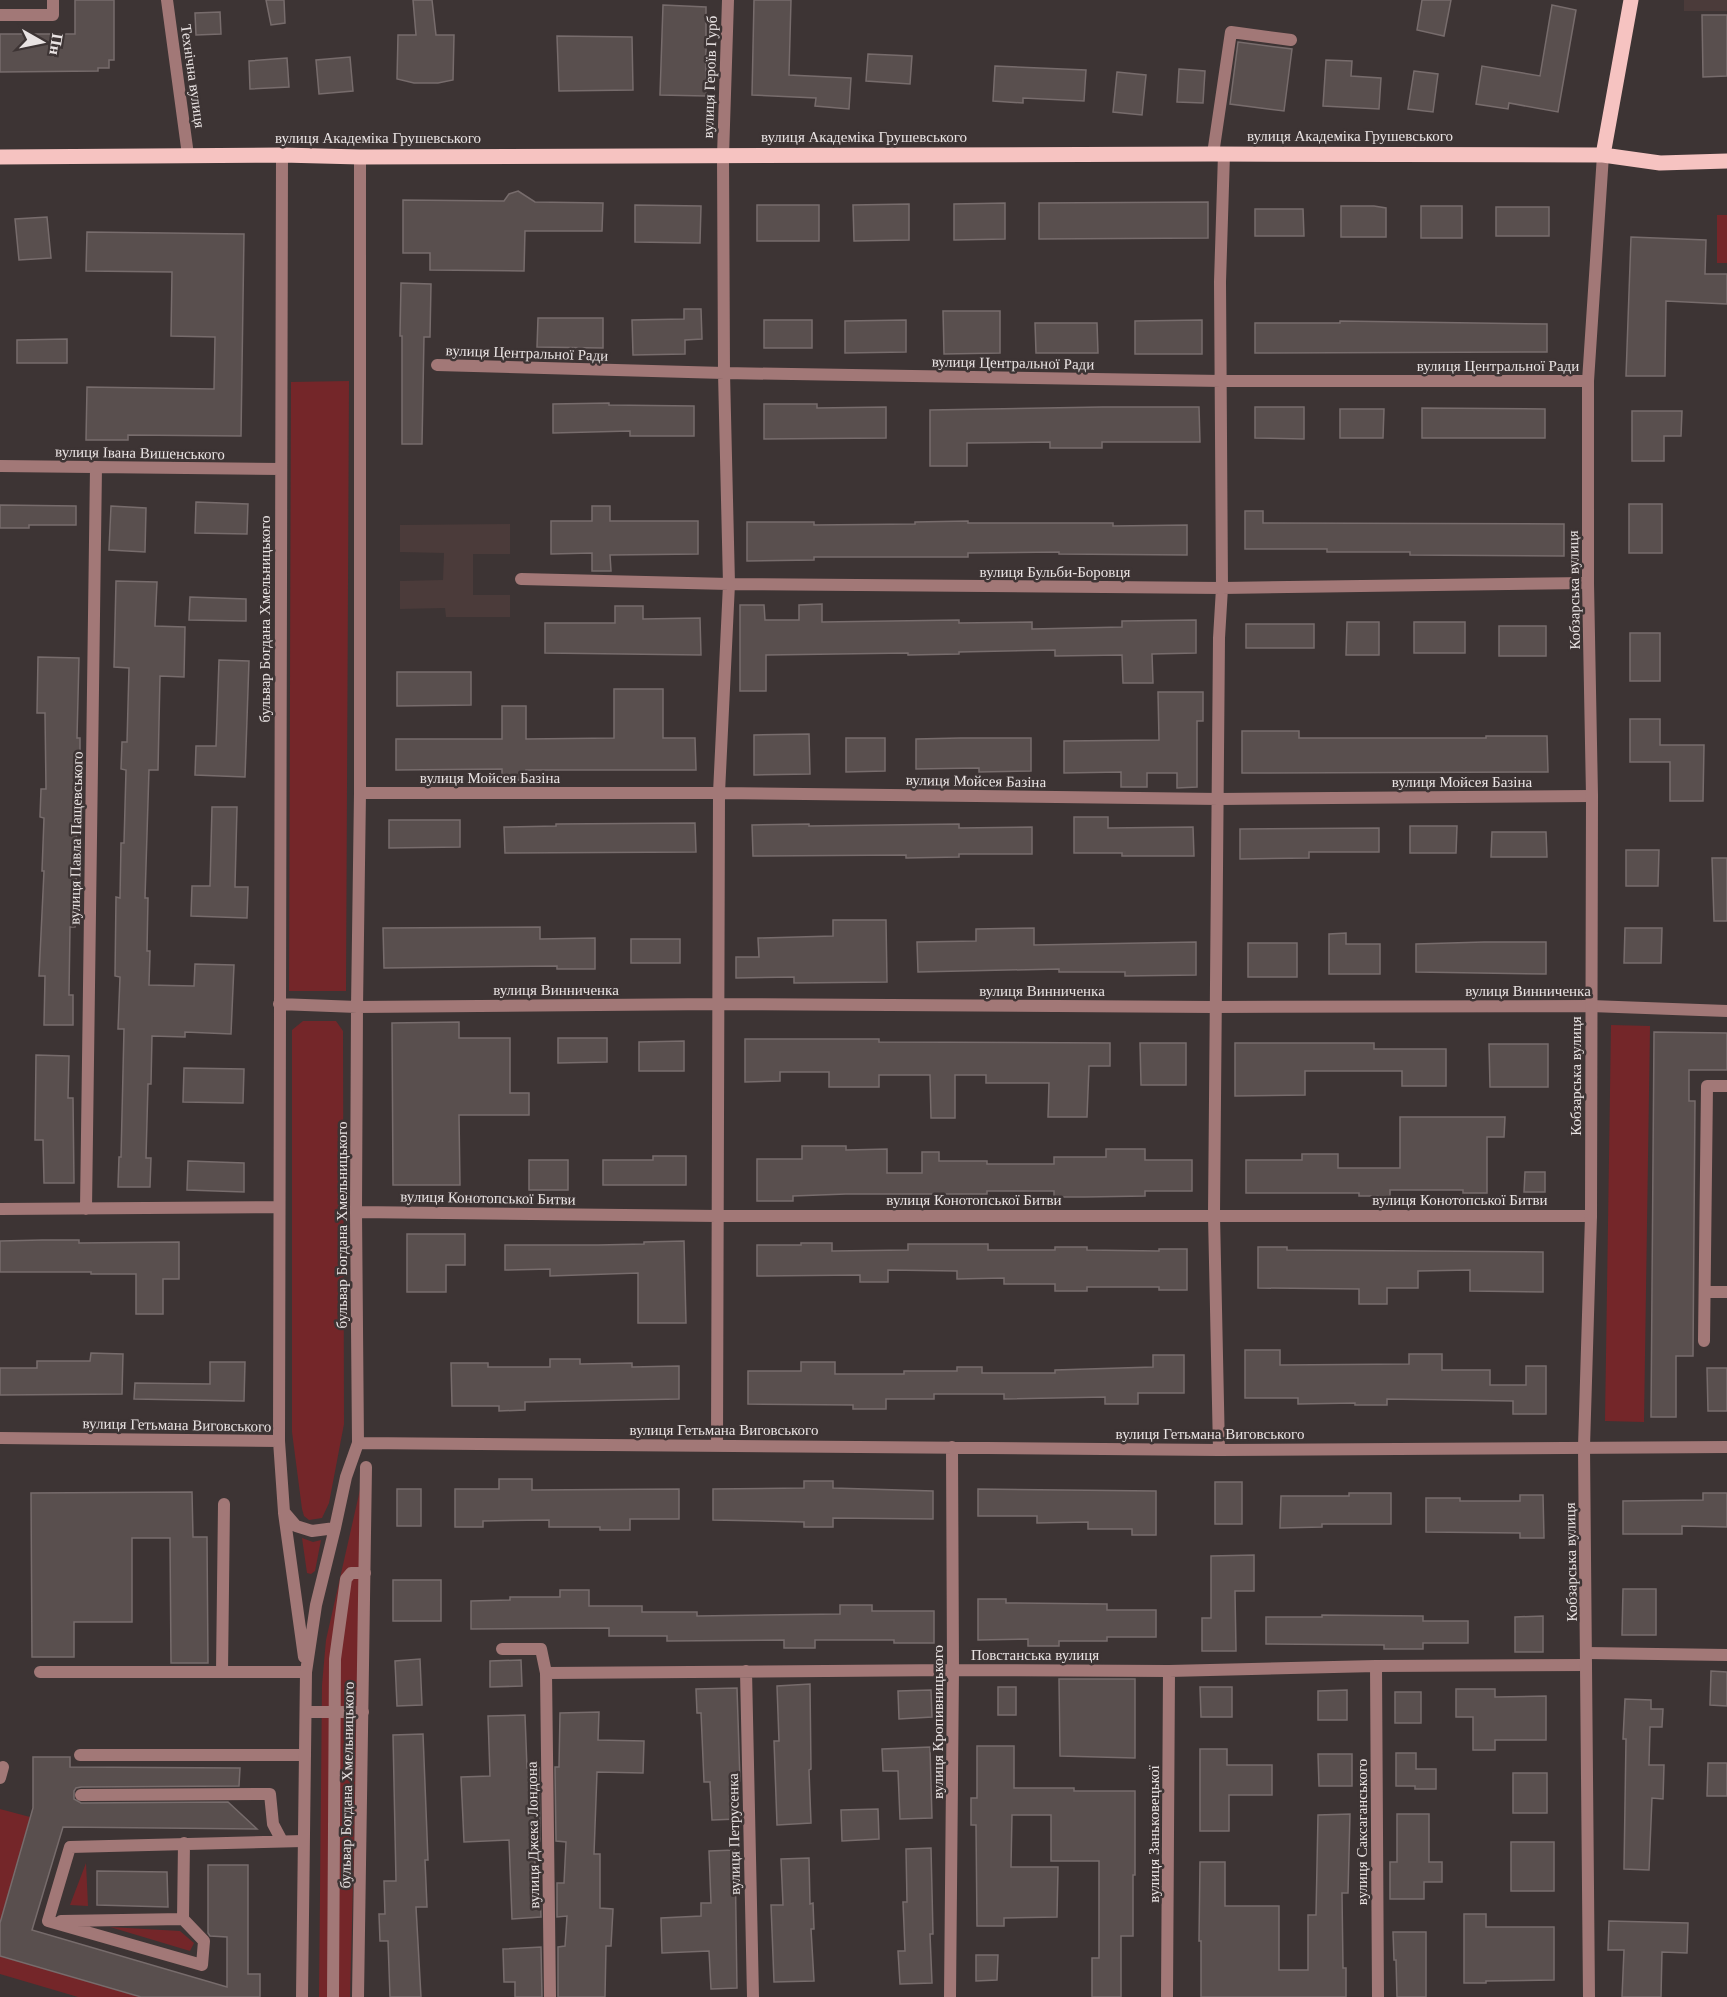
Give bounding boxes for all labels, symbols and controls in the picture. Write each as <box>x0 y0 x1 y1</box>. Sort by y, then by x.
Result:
north arrow <box>12 12 72 72</box>
street label: вулиця Героїв Гурб <box>700 15 720 139</box>
street label: Технічна вулиця <box>178 23 208 129</box>
text: Пн <box>46 32 66 56</box>
street label: вулиця Академіка Грушевського <box>1247 128 1453 144</box>
street label: вулиця Академіка Грушевського <box>761 129 967 145</box>
street label: вулиця Академіка Грушевського <box>275 130 481 146</box>
street label: вулиця Центральної Ради <box>445 342 609 364</box>
street label: вулиця Центральної Ради <box>932 354 1094 372</box>
street label: вулиця Центральної Ради <box>1417 358 1579 374</box>
street label: вулиця Івана Вишенського <box>55 444 225 462</box>
street label: бульвар Богдана Хмельницького <box>257 516 273 722</box>
street label: Кобзарська вулиця <box>1565 530 1583 650</box>
street label: вулиця Бульби-Боровця <box>980 564 1130 580</box>
street label: вулиця Павла Пащевського <box>66 751 86 925</box>
street label: вулиця Мойсея Базіна <box>420 770 560 786</box>
street label: вулиця Мойсея Базіна <box>906 772 1047 790</box>
street label: вулиця Мойсея Базіна <box>1392 774 1532 790</box>
street label: вулиця Винниченка <box>493 982 619 998</box>
street label: вулиця Винниченка <box>979 983 1105 999</box>
street label: вулиця Винниченка <box>1465 983 1591 999</box>
street label: Кобзарська вулиця <box>1568 1016 1584 1136</box>
street label: бульвар Богдана Хмельницького <box>334 1122 350 1328</box>
street label: вулиця Конотопської Битви <box>400 1188 576 1208</box>
street label: вулиця Конотопської Битви <box>886 1192 1062 1208</box>
street label: вулиця Конотопської Битви <box>1372 1192 1548 1208</box>
street label: вулиця Гетьмана Виговського <box>82 1415 272 1435</box>
street label: вулиця Гетьмана Виговського <box>630 1422 818 1438</box>
street label: вулиця Гетьмана Виговського <box>1116 1426 1304 1442</box>
street label: Кобзарська вулиця <box>1562 1502 1580 1622</box>
street label: вулиця Кропивницького <box>930 1645 946 1799</box>
street label: Повстанська вулиця <box>971 1647 1099 1663</box>
street label: бульвар Богдана Хмельницького <box>337 1681 357 1889</box>
street label: вулиця Саксаганського <box>1354 1759 1370 1905</box>
street label: вулиця Джека Лондона <box>524 1761 542 1909</box>
street label: вулиця Заньковецької <box>1146 1764 1162 1903</box>
street label: вулиця Петрусенка <box>725 1773 743 1895</box>

